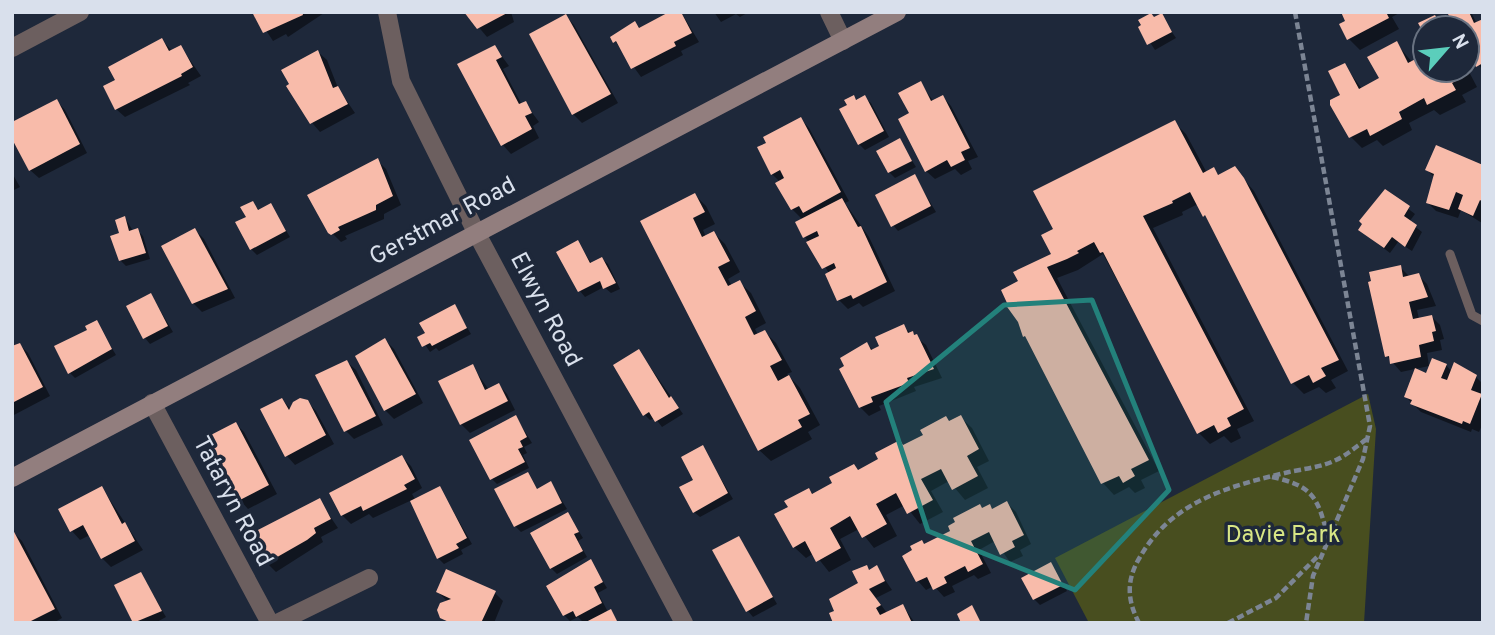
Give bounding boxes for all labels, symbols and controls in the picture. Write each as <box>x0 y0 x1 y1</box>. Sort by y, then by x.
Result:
north arrow <box>1411 14 1481 84</box>
text: N <box>1445 30 1473 54</box>
street label: Gerstmar Road <box>365 171 521 273</box>
street label: Elwyn Road <box>502 248 588 372</box>
street label: Tataryn Road <box>185 432 279 572</box>
park label: Davie Park <box>1226 521 1341 551</box>

